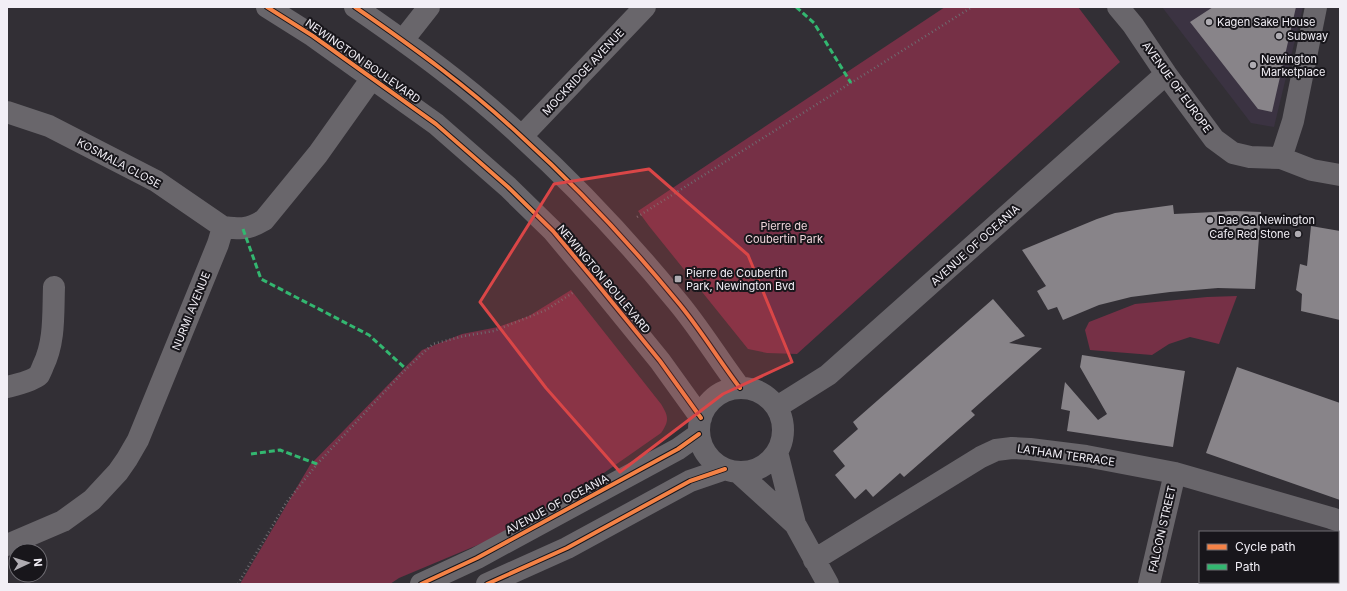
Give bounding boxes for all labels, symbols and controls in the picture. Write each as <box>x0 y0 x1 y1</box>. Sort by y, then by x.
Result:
place label: Kagen Sake House <box>1217 15 1315 29</box>
street label: NEWINGTON BOULEVARD <box>303 16 423 106</box>
marker: Kagen Sake House <box>1204 17 1214 27</box>
street label: MOCKRIDGE AVENUE <box>539 26 627 118</box>
place label: Subway <box>1287 29 1328 43</box>
marker: Subway <box>1274 31 1284 41</box>
street label: AVENUE OF EUROPE <box>1139 39 1215 135</box>
place label: Newington Marketplace <box>1261 52 1326 79</box>
marker: Newington Marketplace <box>1248 60 1258 70</box>
street label: KOSMALA CLOSE <box>75 135 163 191</box>
street label: AVENUE OF OCEANIA <box>928 201 1023 289</box>
place label: Dae Ga Newington <box>1218 213 1315 227</box>
marker: Dae Ga Newington <box>1205 215 1215 225</box>
park label: Pierre de Coubertin Park <box>745 219 823 246</box>
street label: NEWINGTON BOULEVARD <box>554 222 654 336</box>
place label: Cafe Red Stone <box>1209 227 1290 241</box>
marker: Cafe Red Stone <box>1293 229 1303 239</box>
place label: Pierre de Coubertin Park, Newington Bvd <box>686 266 795 293</box>
street label: NURMI AVENUE <box>169 270 213 352</box>
marker: Pierre de Coubertin Park, Newington Bvd <box>673 274 683 284</box>
street label: LATHAM TERRACE <box>1016 441 1116 469</box>
street label: AVENUE OF OCEANIA <box>503 471 611 537</box>
street label: FALCON STREET <box>1145 484 1179 574</box>
legend <box>1199 531 1339 583</box>
text: Cycle path <box>1235 539 1296 554</box>
north arrow <box>8 543 48 583</box>
text: N <box>31 558 45 567</box>
text: Path <box>1235 559 1260 574</box>

